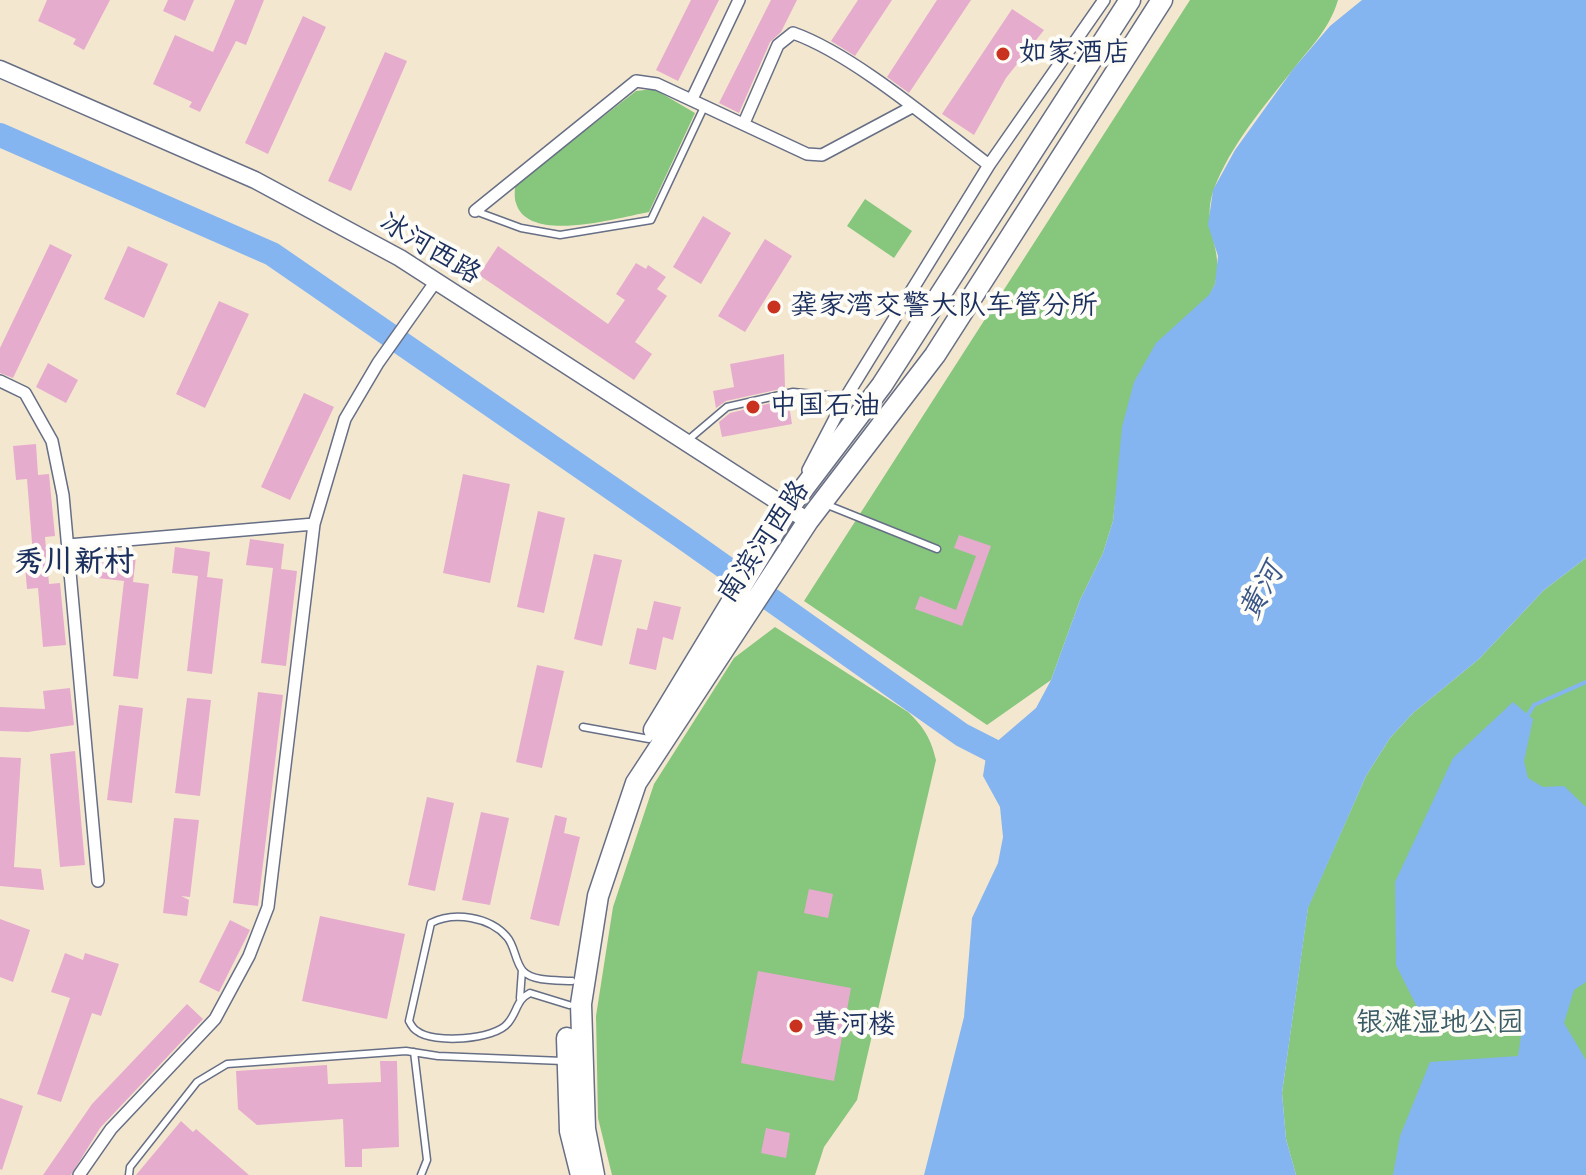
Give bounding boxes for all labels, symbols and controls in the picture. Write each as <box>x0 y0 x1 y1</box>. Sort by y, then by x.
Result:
place label: 如家酒店 <box>1019 37 1131 71</box>
marker: 如家酒店 <box>994 45 1012 63</box>
street label: 冰河西路 <box>373 206 487 292</box>
place label: 龚家湾交警大队车管分所 <box>790 290 1098 324</box>
marker: 龚家湾交警大队车管分所 <box>765 298 783 316</box>
place label: 中国石油 <box>769 390 881 424</box>
marker: 中国石油 <box>744 398 762 416</box>
street label: 南滨河西路 <box>711 475 817 609</box>
district label: 秀川新村 <box>14 545 134 581</box>
water label: 黄河 <box>1232 557 1292 627</box>
park label: 银滩湿地公园 <box>1356 1007 1524 1041</box>
place label: 黄河楼 <box>812 1009 896 1043</box>
marker: 黄河楼 <box>787 1017 805 1035</box>

